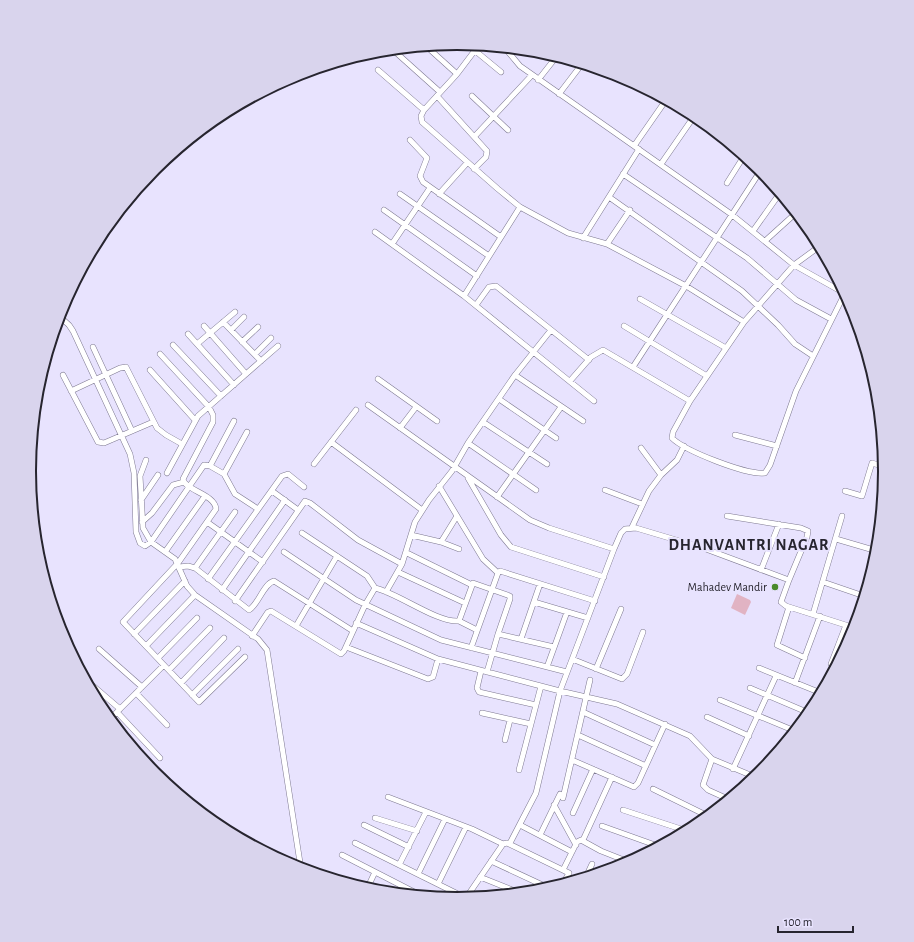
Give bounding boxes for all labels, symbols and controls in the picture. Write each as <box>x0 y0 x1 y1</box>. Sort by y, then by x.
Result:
district label: DHANVANTRI NAGAR <box>668 537 830 553</box>
place label: Mahadev Mandir <box>688 581 767 593</box>
marker: Mahadev Mandir <box>770 582 780 592</box>
scale bar <box>778 908 853 934</box>
text: 100 m <box>784 916 812 928</box>

